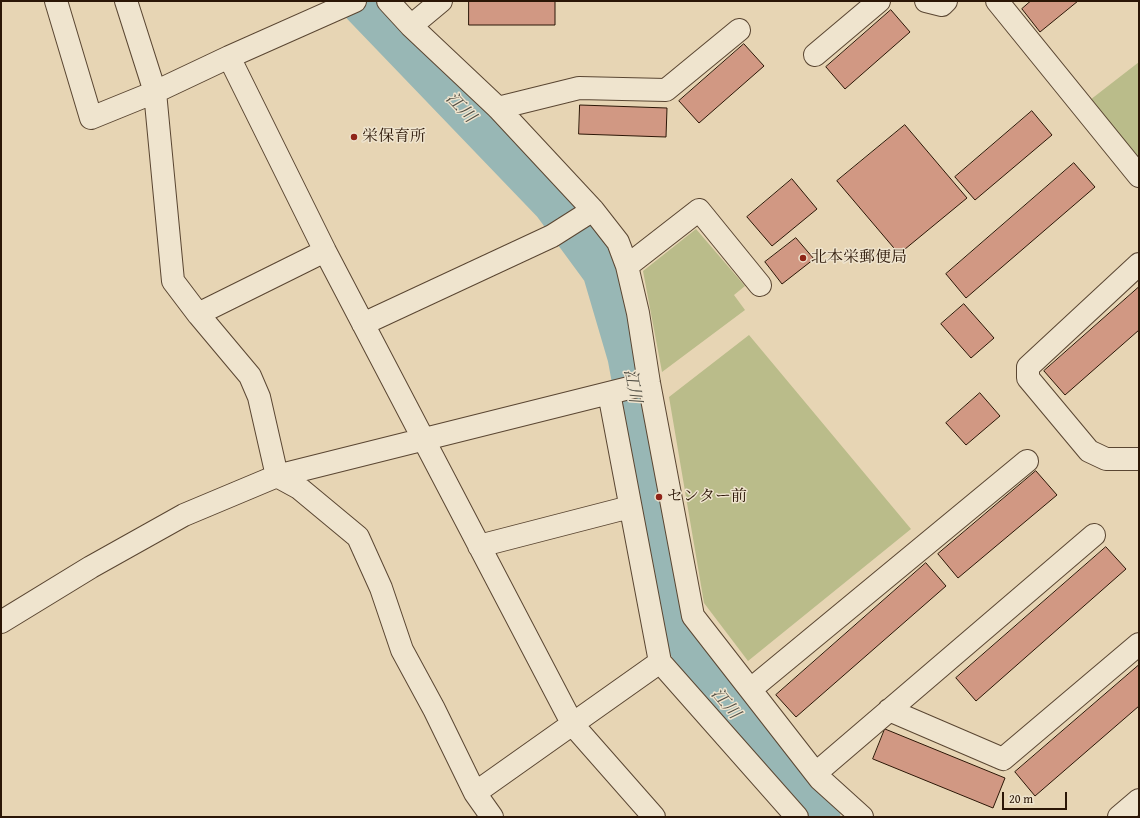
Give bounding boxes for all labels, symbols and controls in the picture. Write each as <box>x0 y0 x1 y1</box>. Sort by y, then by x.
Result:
water label: 江川 <box>441 89 479 127</box>
place label: 栄保育所 <box>362 127 426 147</box>
marker: 栄保育所 <box>349 132 359 142</box>
place label: 北本栄郵便局 <box>811 248 907 268</box>
marker: 北本栄郵便局 <box>798 253 808 263</box>
water label: 江川 <box>619 367 645 405</box>
place label: センター前 <box>667 487 747 507</box>
marker: センター前 <box>654 492 664 502</box>
water label: 江川 <box>706 684 744 724</box>
scale bar <box>1004 784 1069 810</box>
text: 20 m <box>1009 790 1033 807</box>

